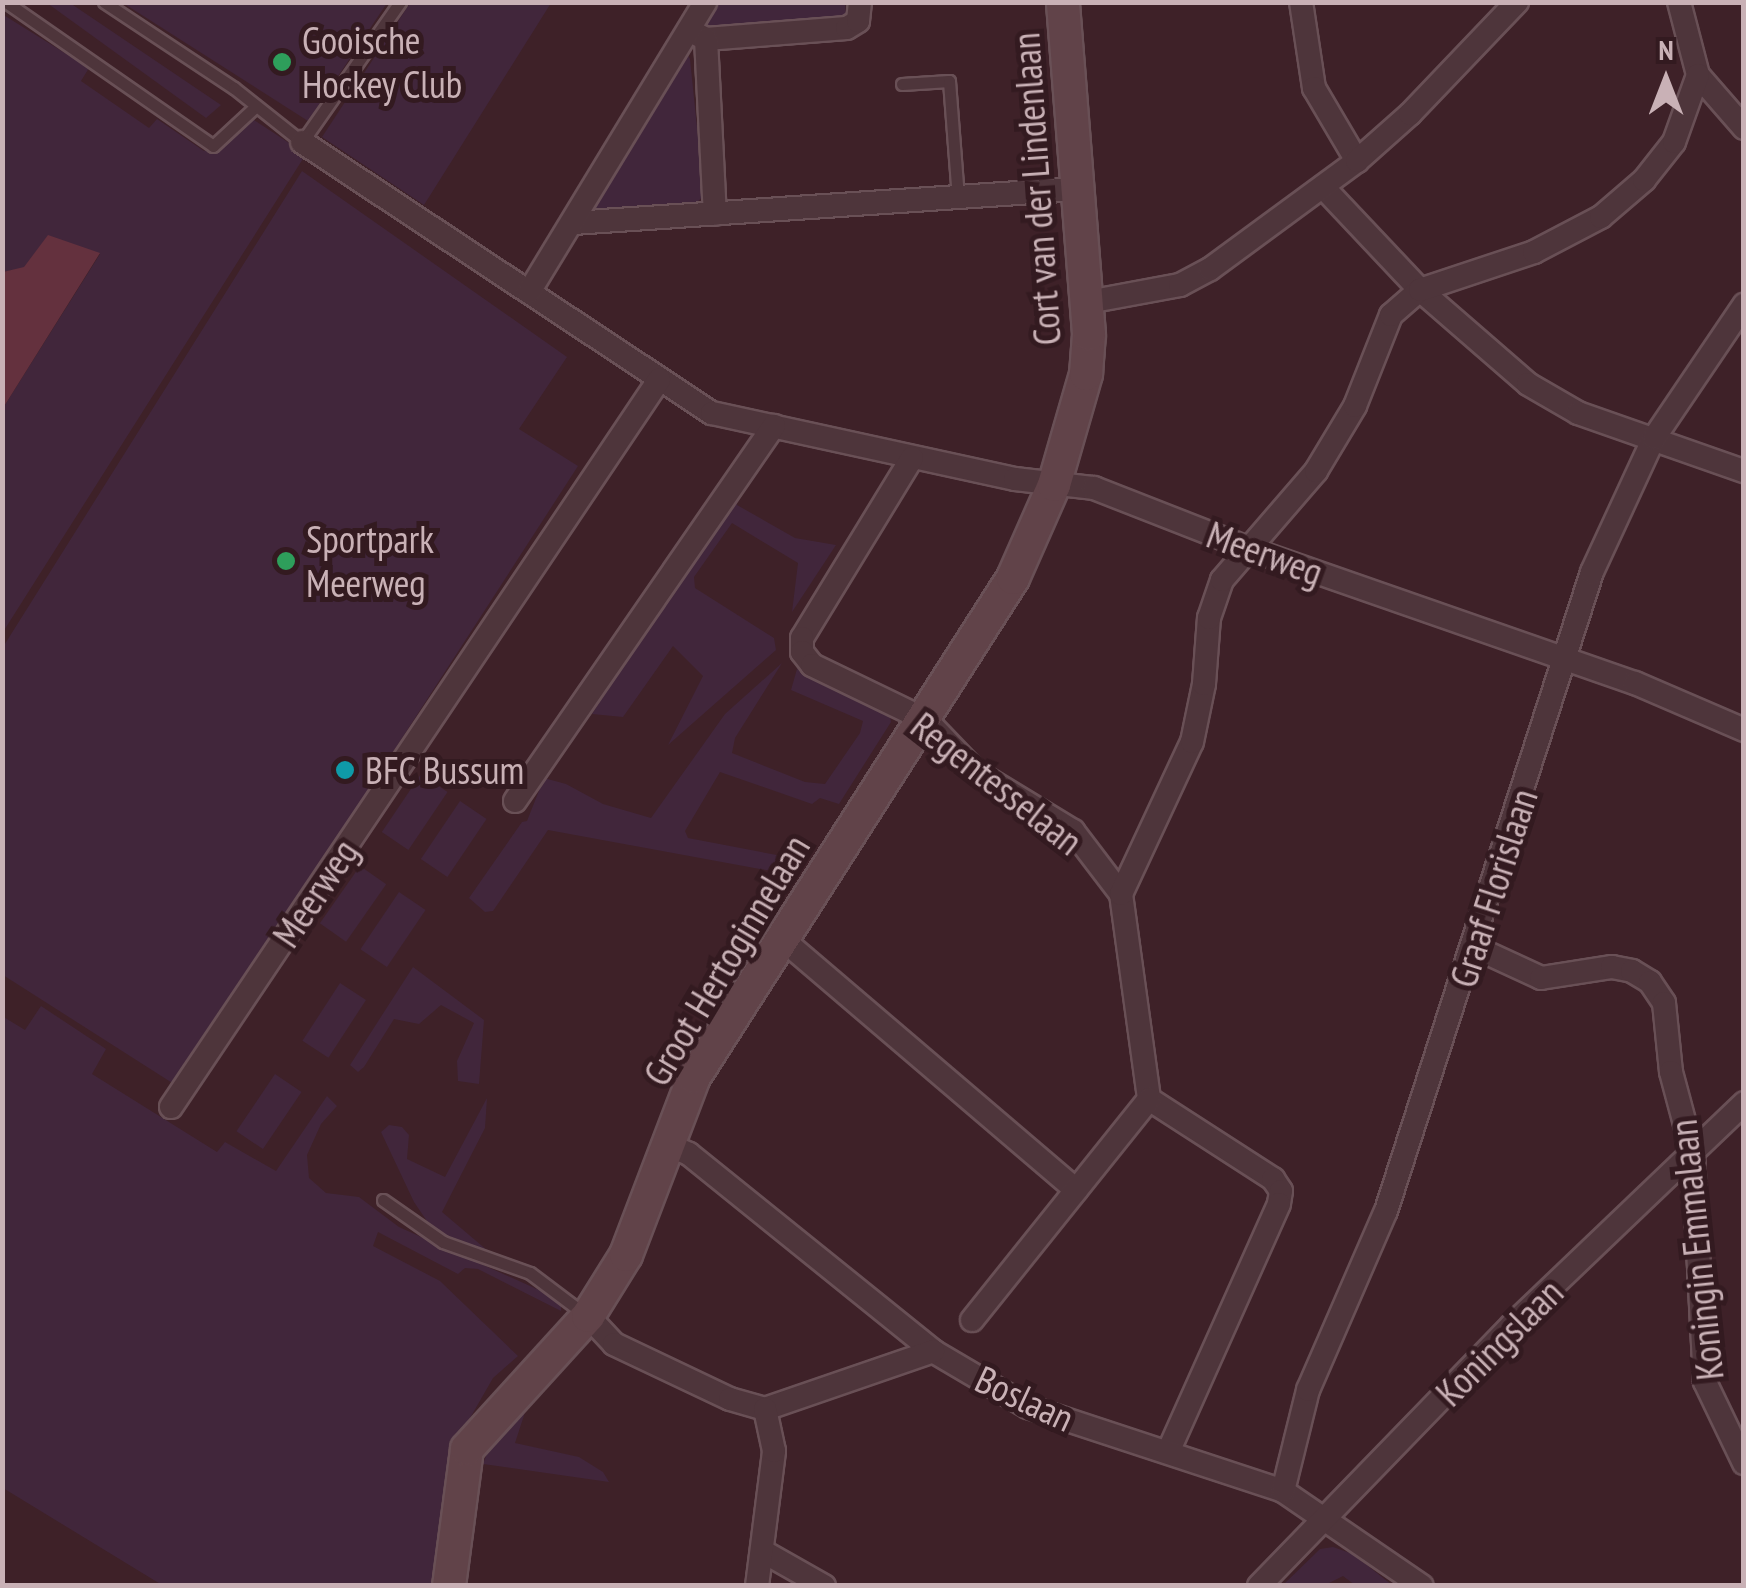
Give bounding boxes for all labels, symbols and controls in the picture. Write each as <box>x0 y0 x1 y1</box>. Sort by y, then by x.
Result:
place label: Gooische Hockey Club <box>302 17 463 106</box>
north arrow <box>1616 30 1716 130</box>
street label: Cort van der Lindenlaan <box>1002 31 1070 347</box>
text: N <box>1658 31 1674 68</box>
marker: Gooische Hockey Club <box>271 51 293 73</box>
street label: Meerweg <box>1201 511 1329 595</box>
place label: Sportpark Meerweg <box>306 516 434 606</box>
marker: Sportpark Meerweg <box>275 550 297 572</box>
street label: Regentesselaan <box>903 702 1091 864</box>
place label: BFC Bussum <box>365 747 525 793</box>
marker: BFC Bussum <box>334 759 356 781</box>
street label: Graaf Florislaan <box>1440 783 1546 993</box>
street label: Groot Hertoginnelaan <box>633 827 819 1093</box>
street label: Meerweg <box>263 831 367 955</box>
street label: Koningin Emmalaan <box>1660 1118 1732 1382</box>
street label: Koningslaan <box>1426 1269 1572 1415</box>
street label: Boslaan <box>969 1356 1081 1440</box>

